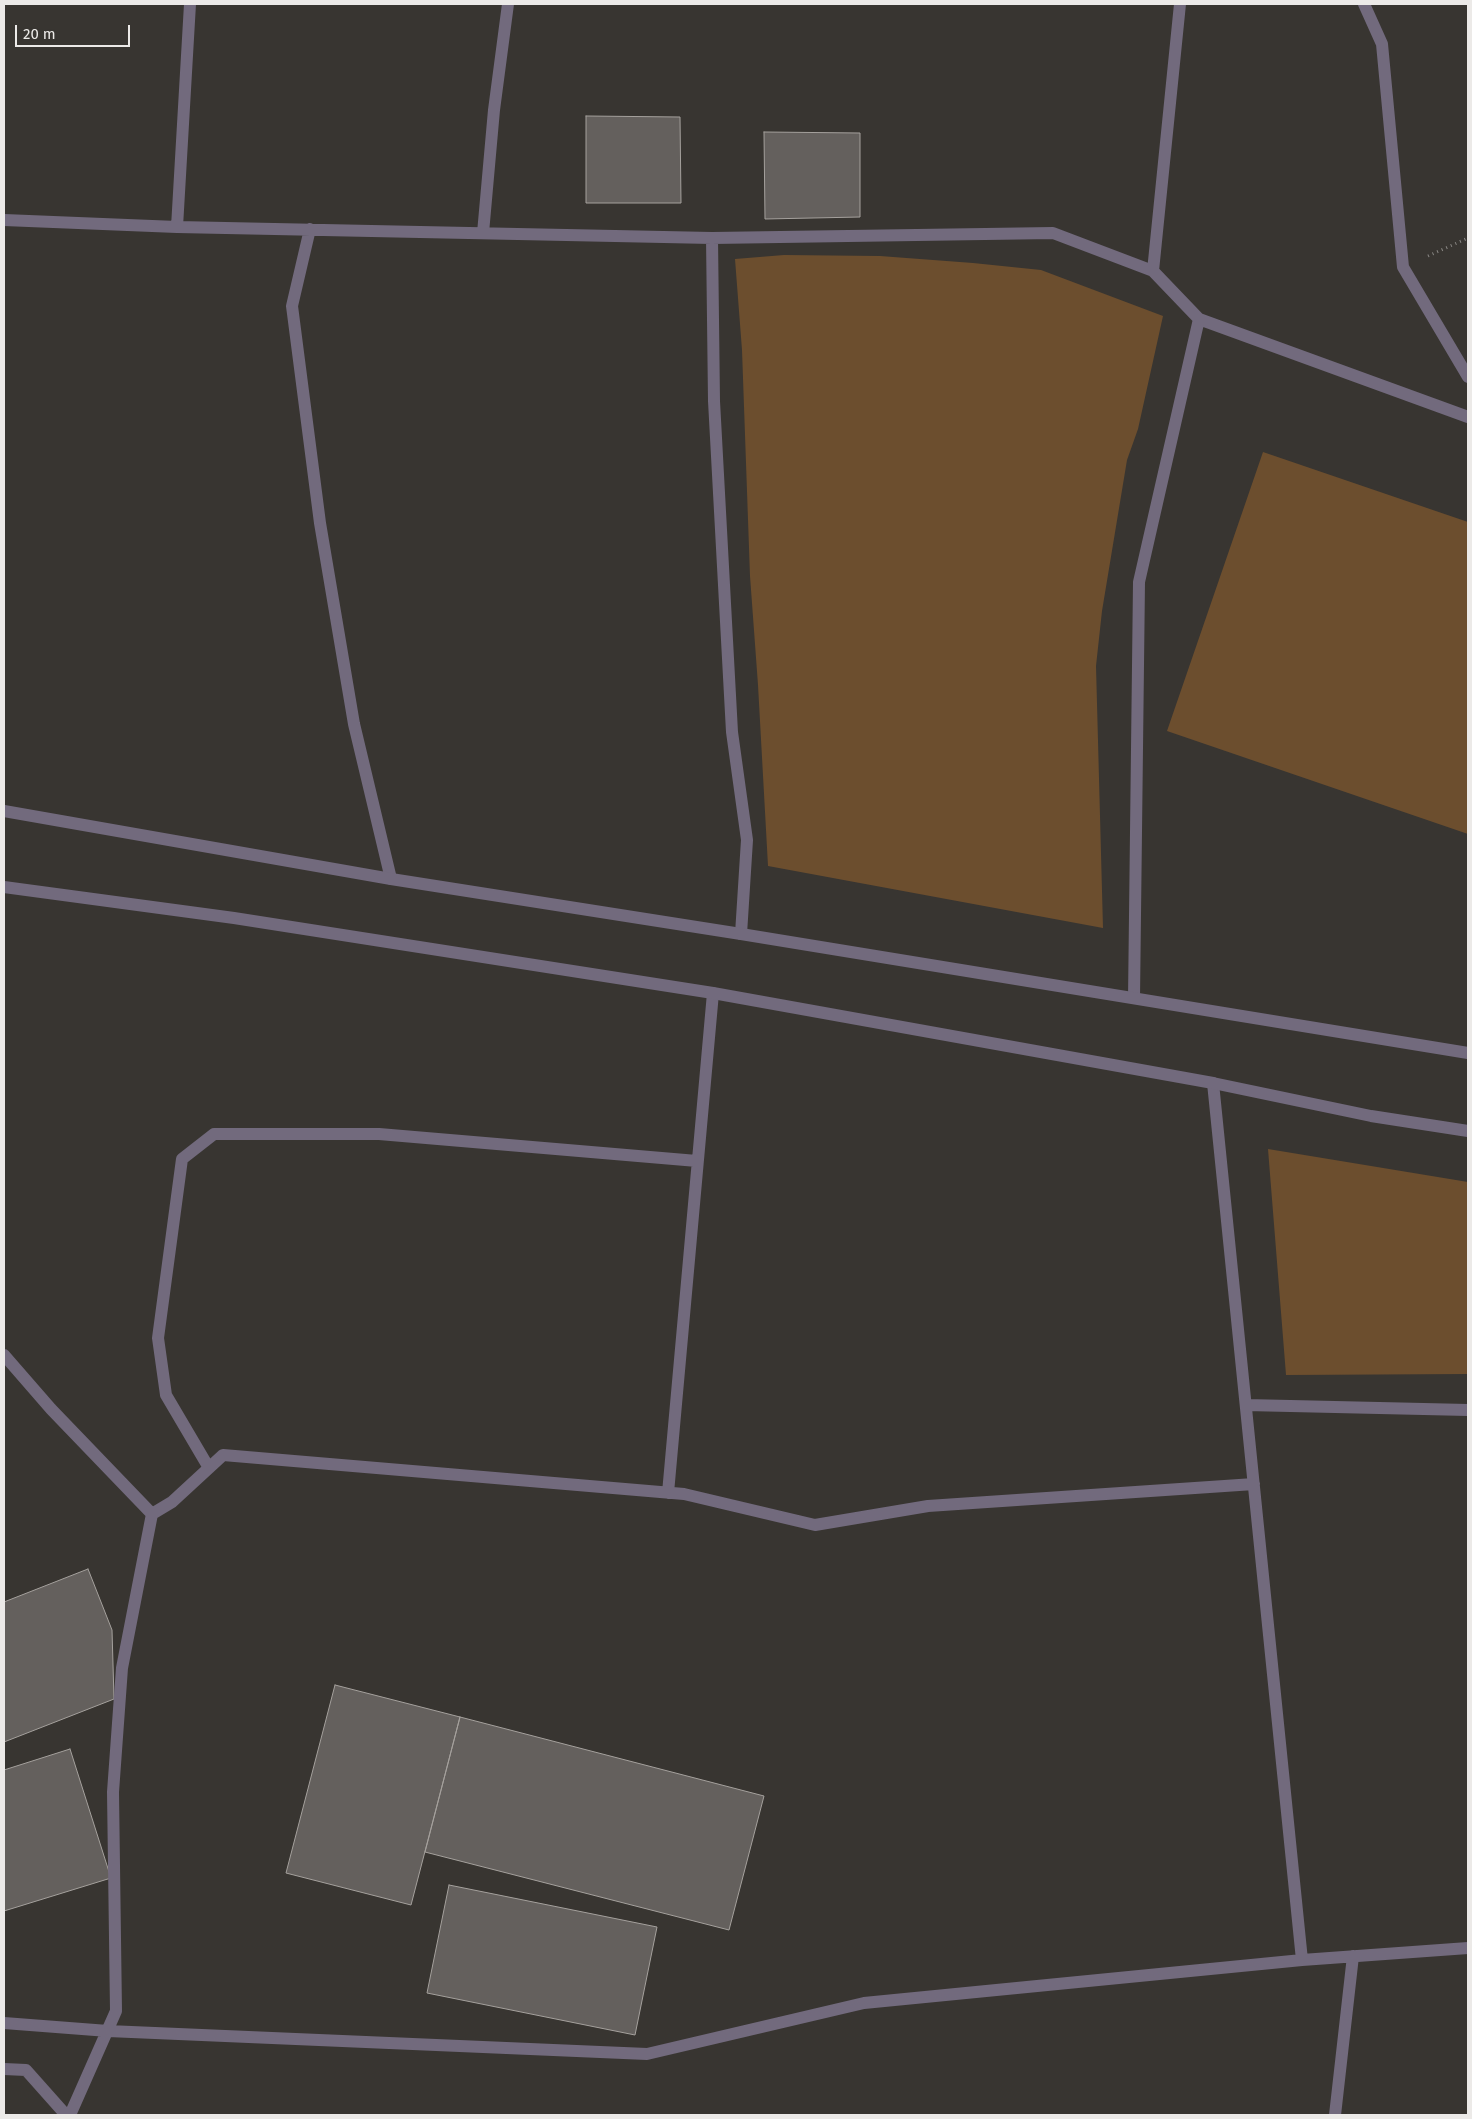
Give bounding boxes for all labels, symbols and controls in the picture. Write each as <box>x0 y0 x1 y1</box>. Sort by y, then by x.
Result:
scale bar <box>18 15 132 47</box>
text: 20 m <box>23 25 56 43</box>

